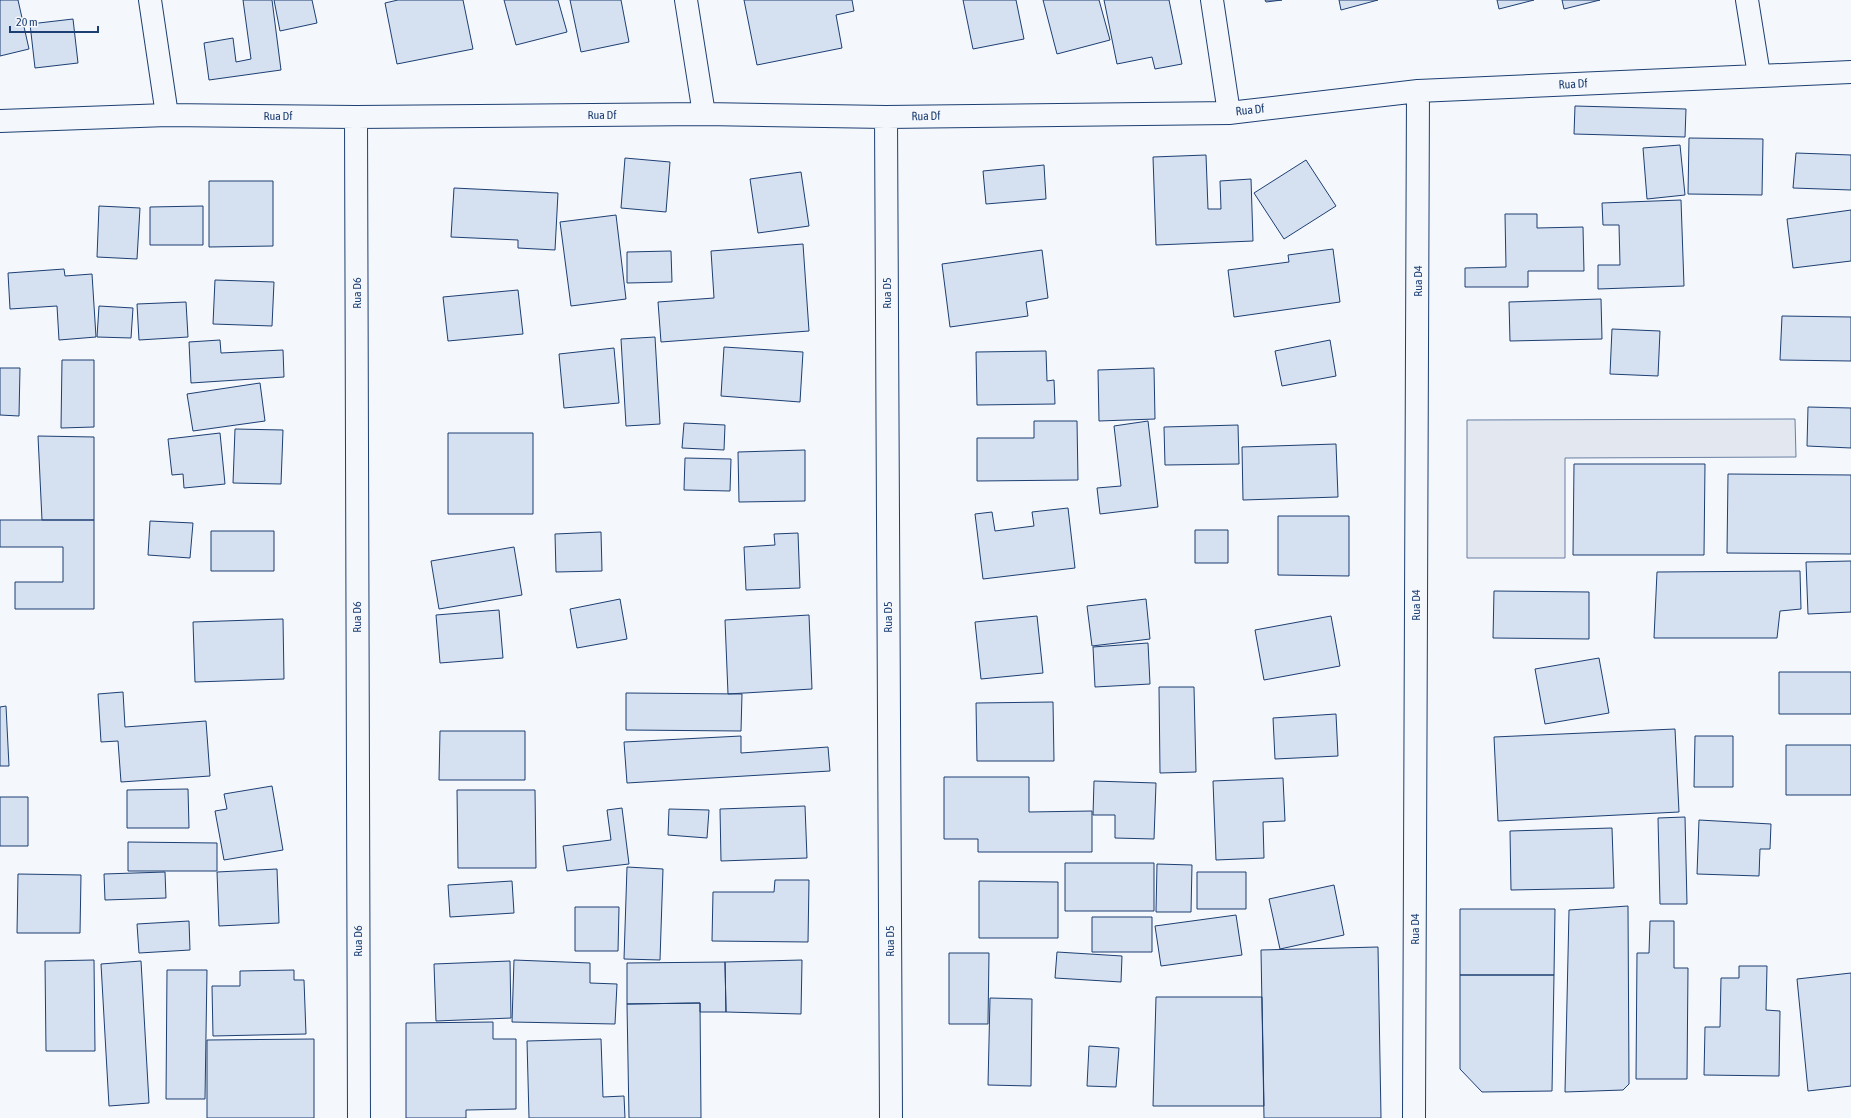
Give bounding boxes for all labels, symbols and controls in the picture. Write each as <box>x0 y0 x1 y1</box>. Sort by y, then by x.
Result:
scale bar <box>10 8 98 34</box>
text: 20 m <box>16 15 38 29</box>
street label: Rua Df <box>1558 76 1589 92</box>
street label: Rua Df <box>1235 101 1266 118</box>
street label: Rua Df <box>587 108 617 122</box>
street label: Rua Df <box>263 109 293 123</box>
street label: Rua Df <box>911 109 941 123</box>
street label: Rua D4 <box>1411 265 1425 297</box>
street label: Rua D6 <box>350 277 364 309</box>
street label: Rua D5 <box>880 277 894 309</box>
street label: Rua D4 <box>1409 589 1423 621</box>
street label: Rua D6 <box>350 601 364 633</box>
street label: Rua D5 <box>881 601 895 633</box>
street label: Rua D4 <box>1408 913 1422 945</box>
street label: Rua D6 <box>351 925 365 957</box>
street label: Rua D5 <box>883 925 897 957</box>

